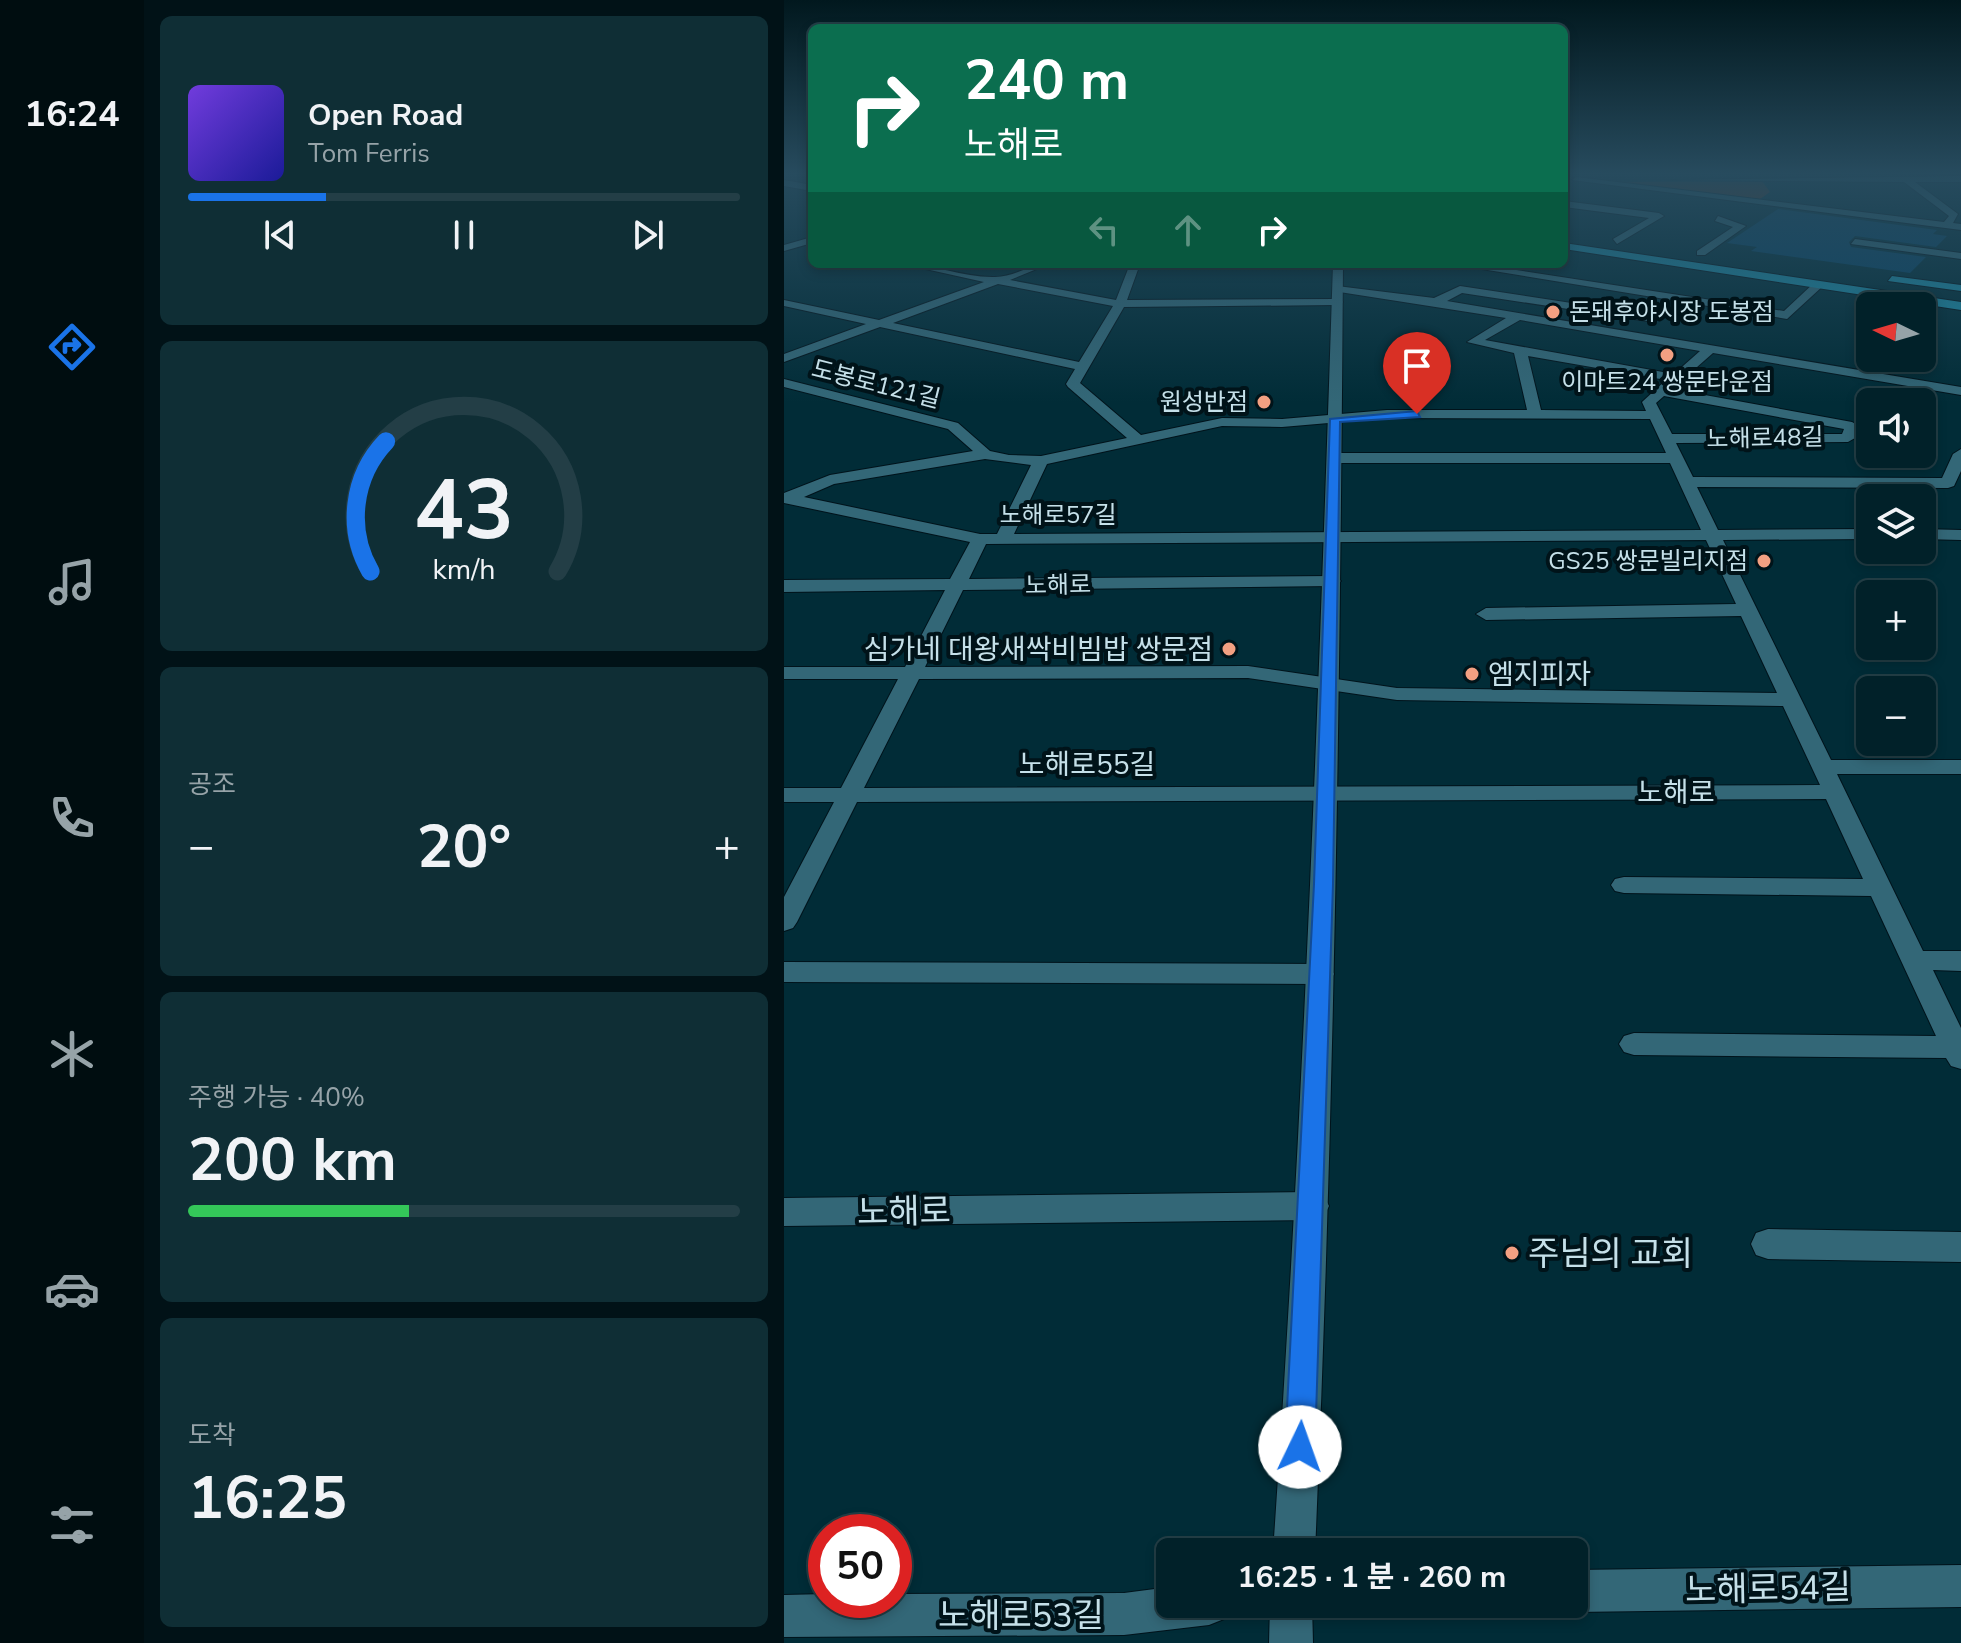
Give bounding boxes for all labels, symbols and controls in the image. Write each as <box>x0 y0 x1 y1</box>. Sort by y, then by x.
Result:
text: 240 m <box>964 42 1129 119</box>
icon: right <box>832 56 936 160</box>
text: 16:24 <box>24 90 120 139</box>
text: Open Road <box>308 95 463 136</box>
text: 노해로 <box>964 121 1063 170</box>
text: Tom Ferris <box>308 136 430 171</box>
icon: left <box>1082 208 1126 252</box>
icon: ahead <box>1166 208 1210 252</box>
icon: right <box>1250 208 1294 252</box>
icon: previous <box>258 213 302 257</box>
icon: pause <box>442 213 486 257</box>
icon: next <box>626 213 670 257</box>
north arrow <box>1856 292 1936 372</box>
map controls <box>1856 292 1936 756</box>
place label: 돈돼후야시장 도봉점 <box>1569 296 1774 328</box>
marker: 돈돼후야시장 도봉점 <box>1544 303 1562 321</box>
icon: directions <box>44 319 100 375</box>
pin <box>1383 332 1451 414</box>
icon: arrive <box>1395 344 1439 388</box>
marker: 이마트24 쌍문타운점 <box>1658 346 1676 364</box>
street label: 도봉로121길 <box>808 353 944 415</box>
place label: 이마트24 쌍문타운점 <box>1561 366 1773 398</box>
place label: 원성반점 <box>1160 386 1248 418</box>
button: sound <box>1856 388 1936 468</box>
marker: 원성반점 <box>1255 393 1273 411</box>
street label: 노해로48길 <box>1706 421 1824 455</box>
text: 43 <box>414 454 514 567</box>
button: layers <box>1856 484 1936 564</box>
street label: 노해로57길 <box>999 499 1117 531</box>
place label: GS25 쌍문빌리지점 <box>1548 545 1748 577</box>
text: km/h <box>433 550 495 589</box>
marker: GS25 쌍문빌리지점 <box>1755 552 1773 570</box>
icon: music <box>44 554 100 610</box>
street label: 노해로 <box>1025 568 1091 602</box>
button: + <box>1856 580 1936 660</box>
place label: 심가네 대왕새싹비빔밥 쌍문점 <box>864 631 1213 669</box>
marker: 심가네 대왕새싹비빔밥 쌍문점 <box>1220 640 1238 658</box>
place label: 엠지피자 <box>1488 656 1591 694</box>
marker: 엠지피자 <box>1463 665 1481 683</box>
button: − <box>1856 676 1936 756</box>
street label: 노해로55길 <box>1019 746 1155 784</box>
text: 공조 <box>188 767 236 802</box>
street label: 노해로 <box>1637 774 1715 812</box>
icon: phone <box>44 790 100 846</box>
text: 20° <box>417 806 511 888</box>
text: − <box>188 817 214 877</box>
text: + <box>714 817 740 877</box>
icon: climate <box>44 1026 100 1082</box>
text: 주행 가능 · 40% <box>188 1080 365 1115</box>
text: 200 km <box>188 1119 397 1201</box>
street label: 노해로 <box>857 1188 951 1236</box>
place label: 주님의 교회 <box>1528 1231 1693 1277</box>
marker: 주님의 교회 <box>1503 1244 1521 1262</box>
icon: car <box>44 1261 100 1317</box>
position arrow <box>1258 1405 1342 1489</box>
text: 도착 <box>188 1418 236 1453</box>
text: 16:25 <box>188 1457 347 1539</box>
icon: filters <box>44 1497 100 1553</box>
speed limit sign: 50 <box>808 1514 912 1618</box>
text: 16:25 · 1 분 · 260 m <box>1238 1557 1506 1598</box>
street label: 노해로54길 <box>1685 1565 1851 1613</box>
street label: 노해로53길 <box>938 1593 1104 1639</box>

